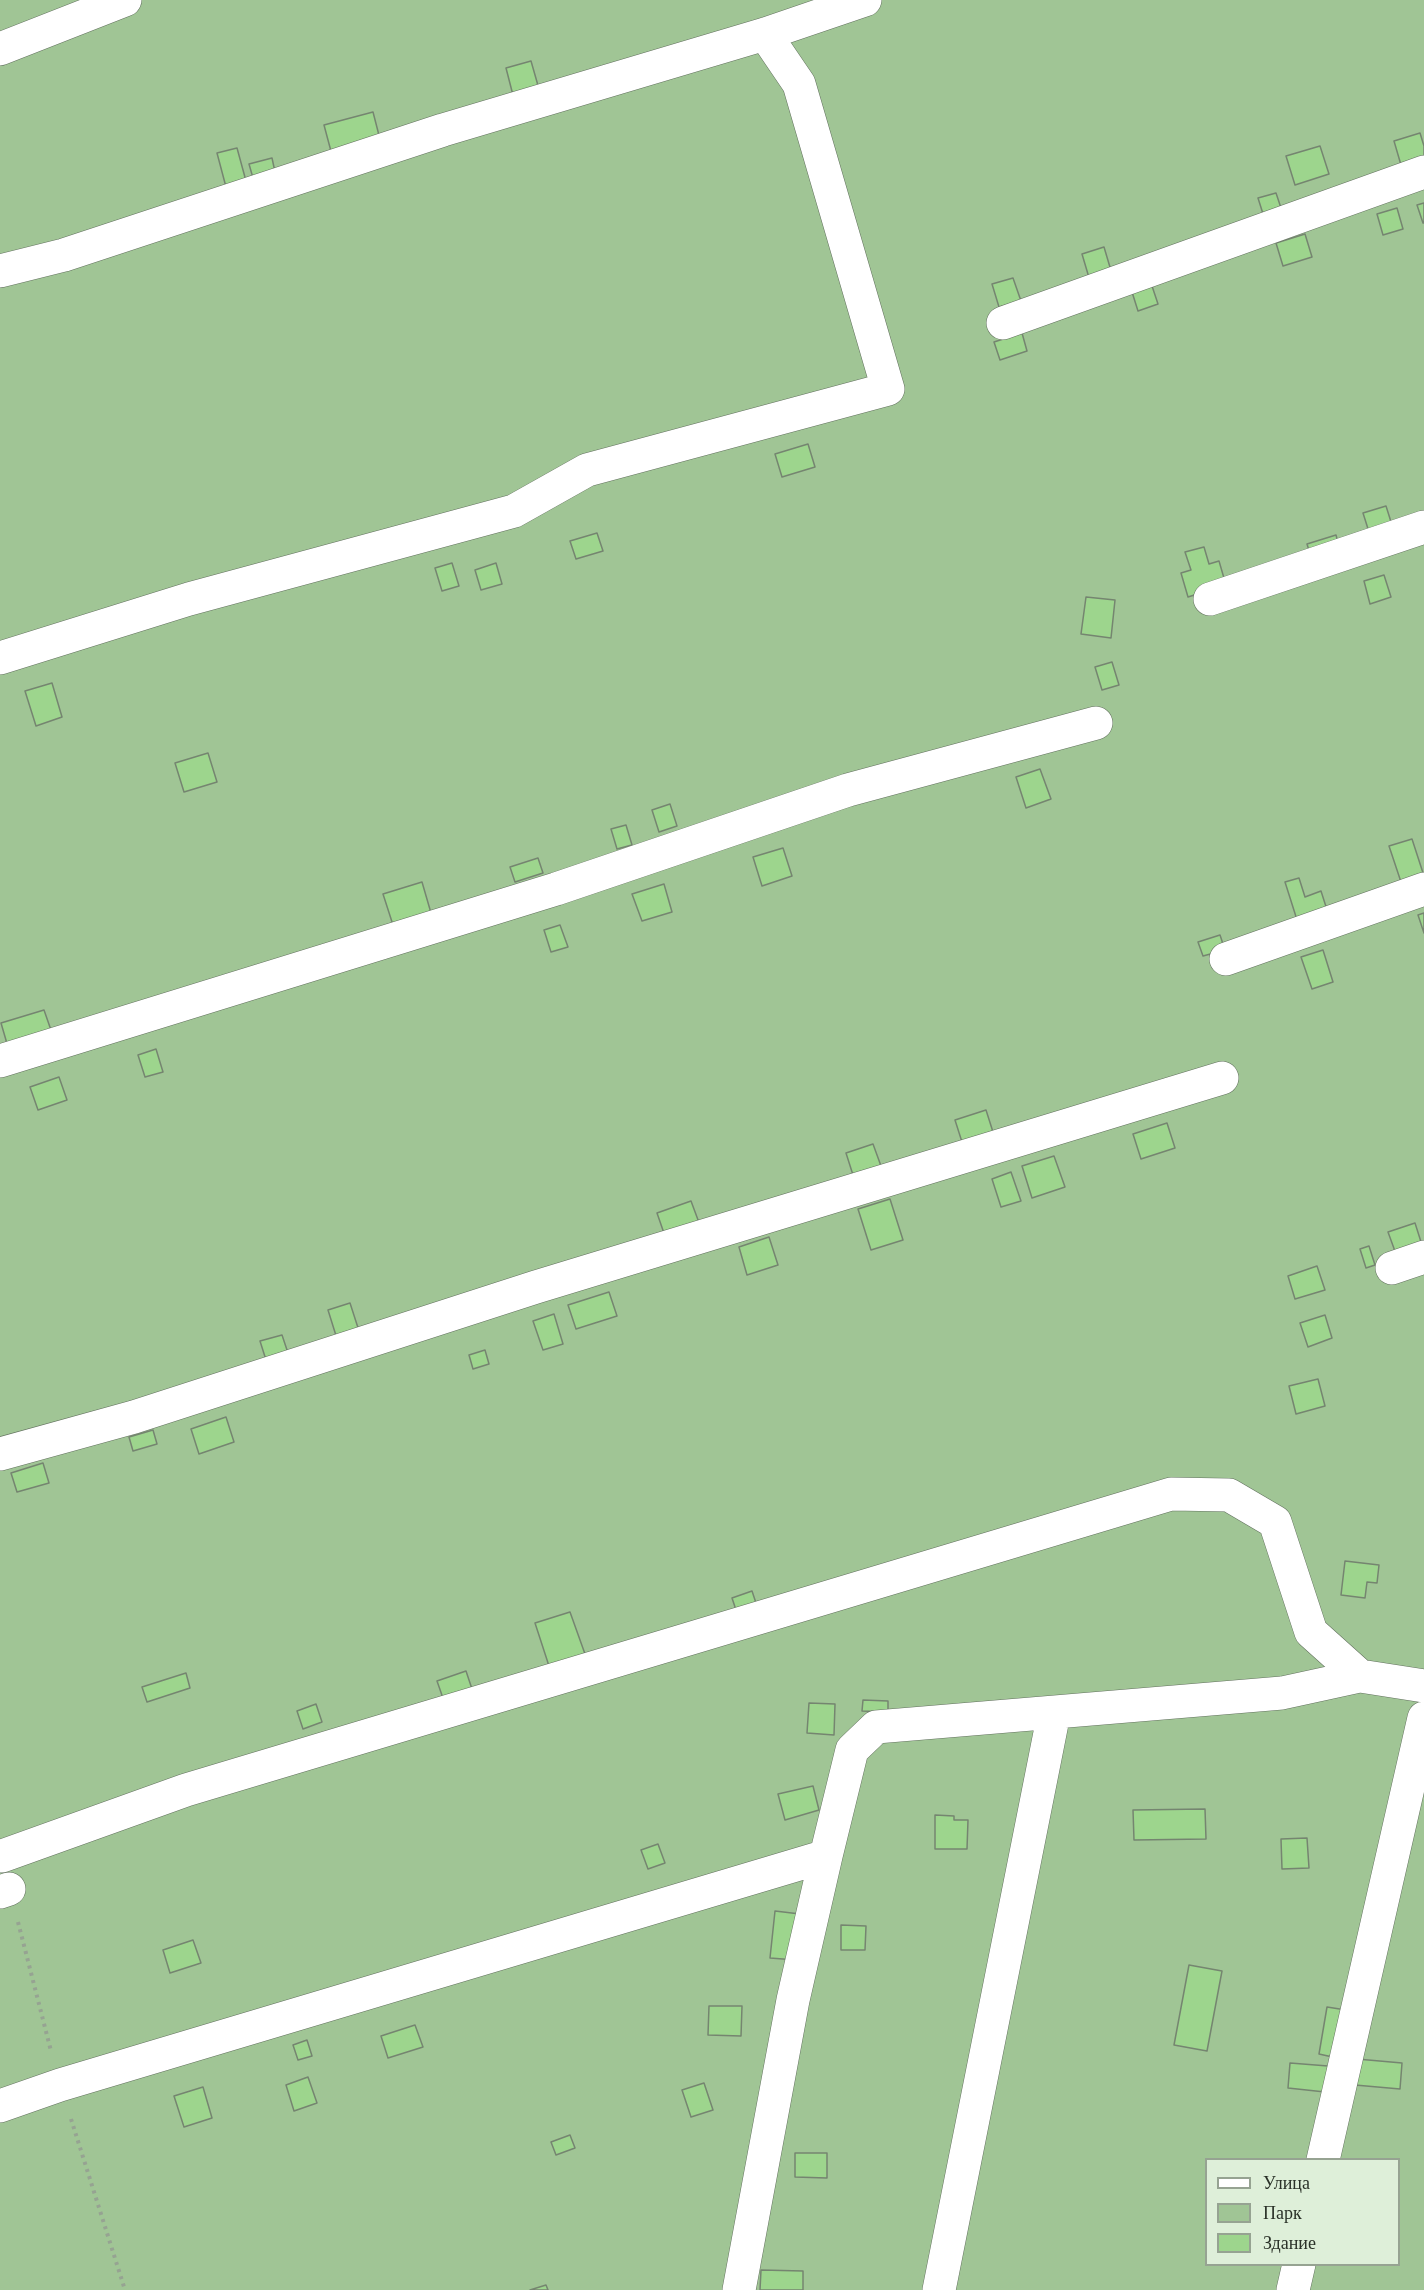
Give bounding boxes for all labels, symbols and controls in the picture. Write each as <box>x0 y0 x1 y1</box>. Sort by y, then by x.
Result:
legend <box>1205 2158 1400 2266</box>
text: Улица <box>1263 2173 1310 2193</box>
text: Парк <box>1263 2203 1302 2223</box>
text: Здание <box>1263 2233 1316 2253</box>

